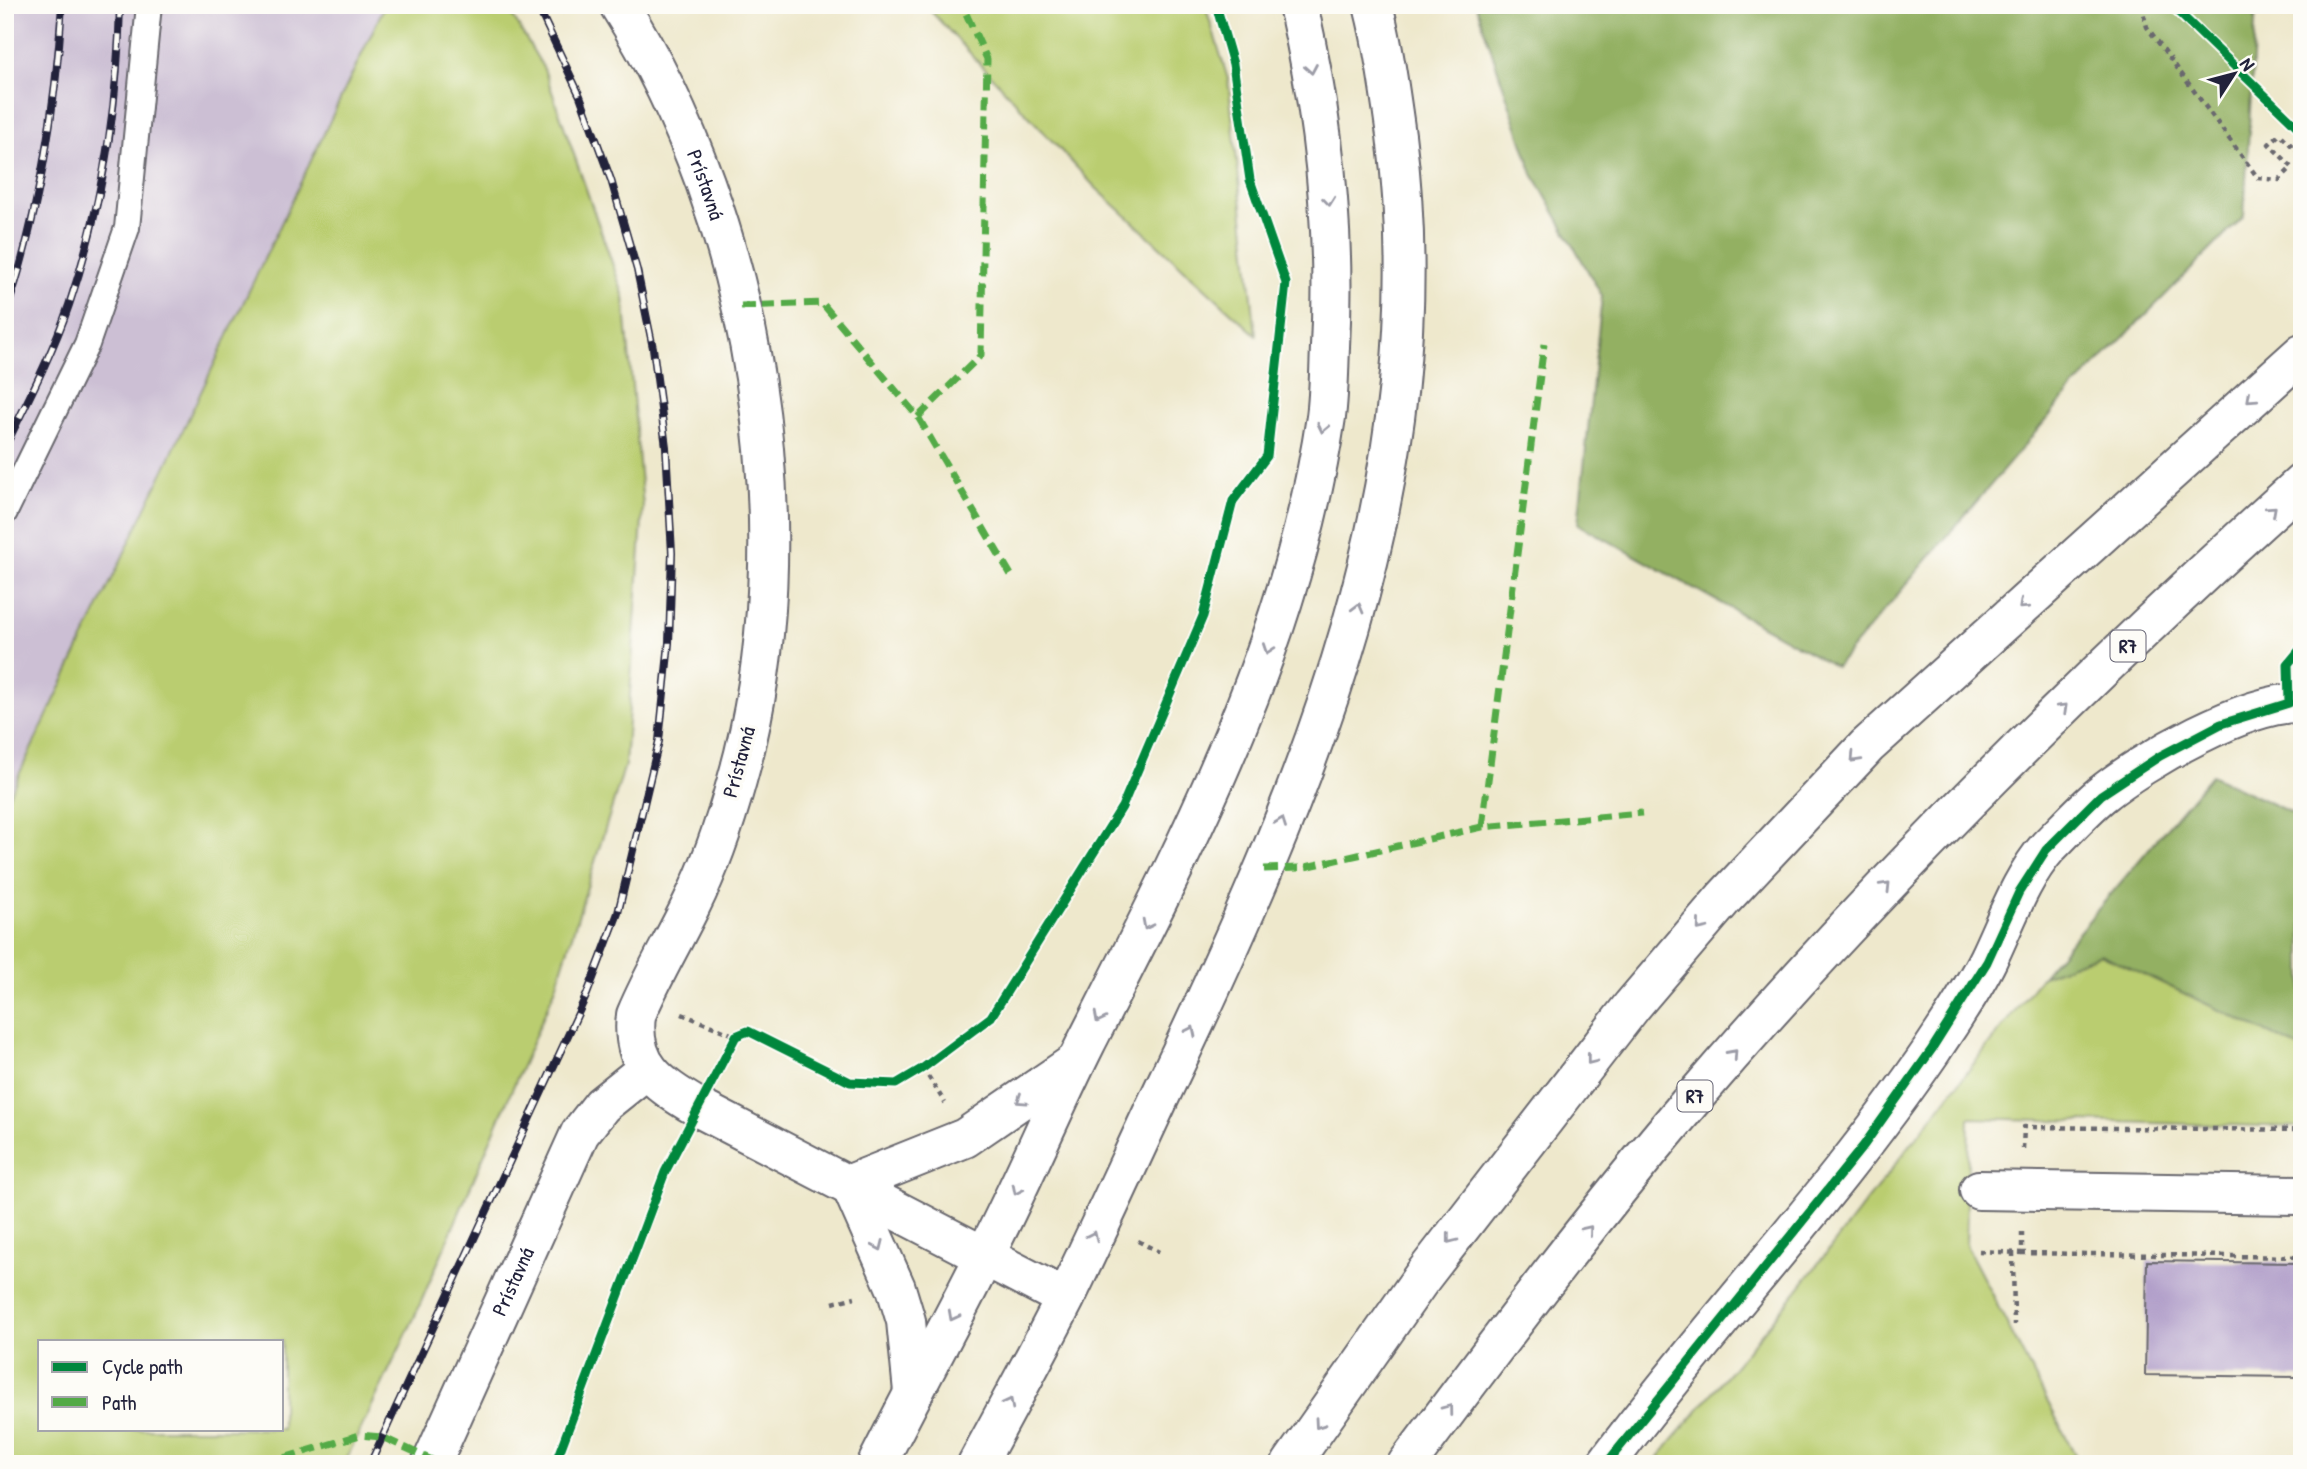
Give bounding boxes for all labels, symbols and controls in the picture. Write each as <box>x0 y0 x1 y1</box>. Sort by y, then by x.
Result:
north arrow <box>2198 38 2268 108</box>
text: N <box>2234 52 2261 76</box>
one-way arrow <box>1303 63 1318 75</box>
street label: Prístavná <box>680 145 732 223</box>
one-way arrow <box>1321 196 1336 207</box>
one-way arrow <box>2246 390 2259 403</box>
one-way arrow <box>1317 422 1332 434</box>
one-way arrow <box>2264 506 2277 518</box>
one-way arrow <box>2018 597 2031 609</box>
one-way arrow <box>1350 602 1364 614</box>
road number: R7 <box>2110 631 2146 662</box>
one-way arrow <box>1262 642 1276 654</box>
one-way arrow <box>2055 703 2068 716</box>
street label: Prístavná <box>715 723 762 801</box>
one-way arrow <box>1851 750 1863 763</box>
one-way arrow <box>1273 817 1287 829</box>
one-way arrow <box>1878 882 1890 894</box>
one-way arrow <box>1141 917 1155 930</box>
one-way arrow <box>1697 917 1709 930</box>
one-way arrow <box>1094 1010 1108 1023</box>
one-way arrow <box>1183 1026 1197 1038</box>
one-way arrow <box>1725 1049 1737 1062</box>
one-way arrow <box>1586 1052 1599 1064</box>
road number: R7 <box>1678 1080 1712 1112</box>
one-way arrow <box>1016 1092 1029 1104</box>
one-way arrow <box>1012 1182 1026 1195</box>
one-way arrow <box>1580 1225 1592 1238</box>
one-way arrow <box>1085 1231 1099 1243</box>
one-way arrow <box>1446 1232 1459 1244</box>
one-way arrow <box>870 1239 884 1252</box>
street label: Prístavná <box>485 1242 541 1320</box>
one-way arrow <box>948 1309 962 1321</box>
legend <box>38 1340 284 1430</box>
text: Cycle path <box>102 1352 183 1381</box>
text: Path <box>102 1388 137 1417</box>
one-way arrow <box>1001 1398 1015 1411</box>
one-way arrow <box>1440 1404 1453 1417</box>
one-way arrow <box>1315 1416 1327 1429</box>

